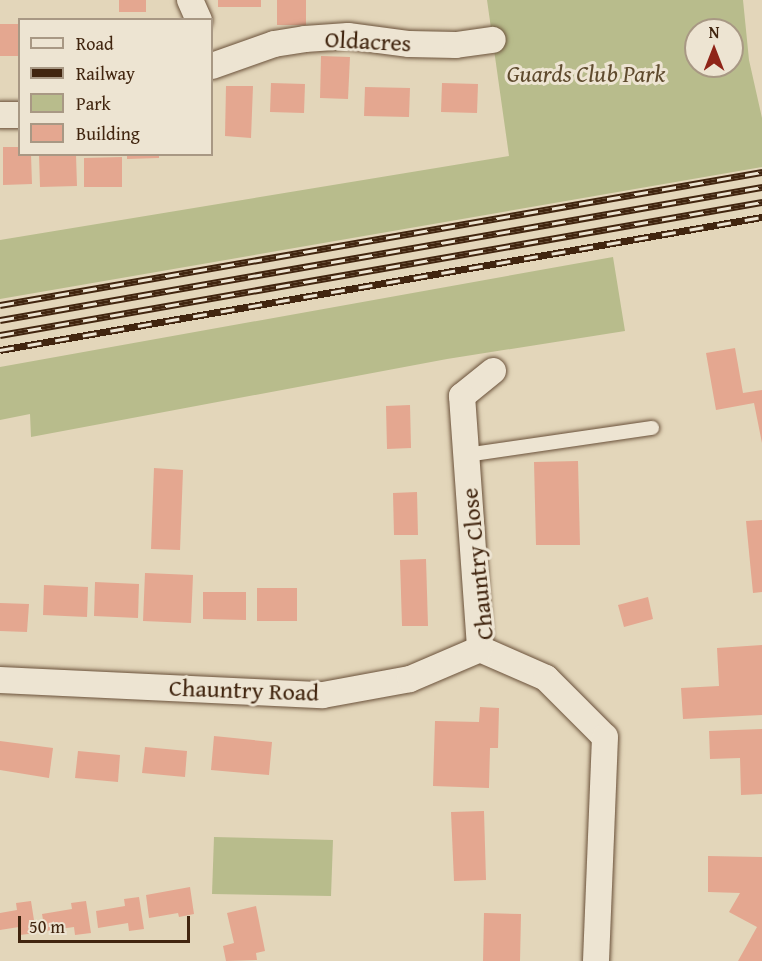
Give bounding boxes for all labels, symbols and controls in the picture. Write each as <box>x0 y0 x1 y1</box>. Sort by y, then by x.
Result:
legend <box>18 18 213 156</box>
north arrow <box>684 18 744 78</box>
text: N <box>709 20 719 44</box>
street label: Oldacres <box>324 24 412 58</box>
text: Road <box>76 30 114 57</box>
text: Railway <box>76 60 135 87</box>
park label: Guards Club Park <box>507 60 665 88</box>
text: Park <box>76 90 111 117</box>
text: Building <box>76 120 140 147</box>
street label: Chauntry Close <box>455 487 499 641</box>
street label: Chauntry Road <box>168 673 320 707</box>
scale bar <box>21 904 194 942</box>
text: 50 m <box>29 913 65 940</box>

